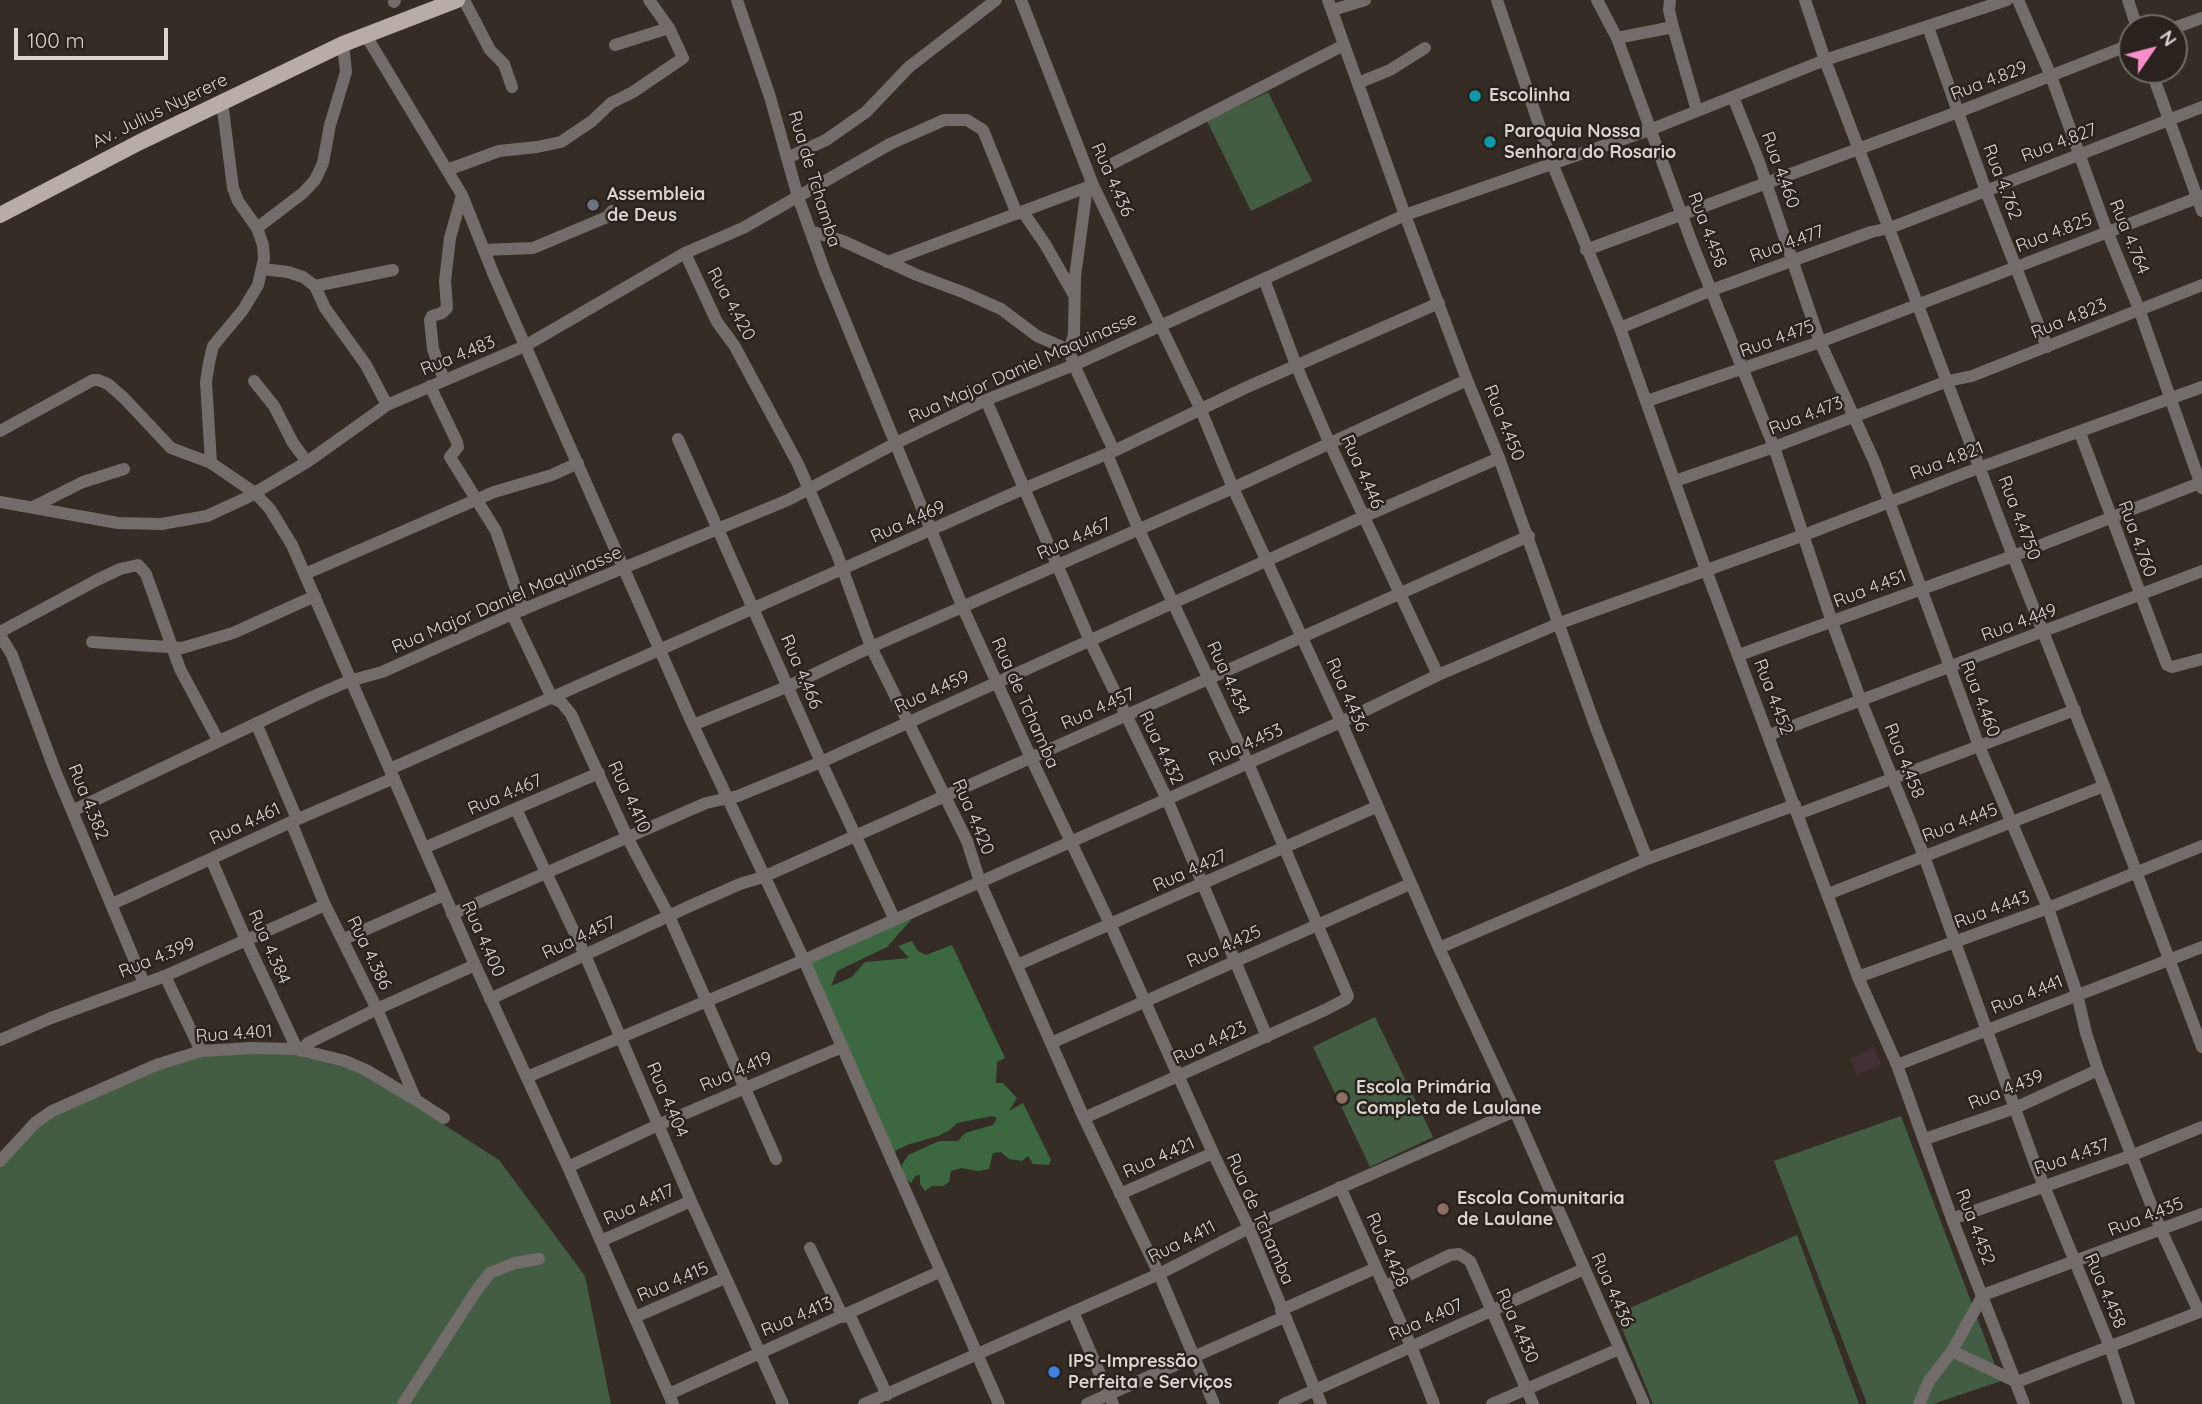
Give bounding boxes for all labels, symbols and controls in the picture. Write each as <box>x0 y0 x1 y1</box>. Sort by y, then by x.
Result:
scale bar <box>18 14 172 58</box>
north arrow <box>2118 14 2188 84</box>
text: N <box>2155 25 2182 51</box>
text: 100 m <box>27 27 85 53</box>
street label: Rua 4.829 <box>1948 57 2030 105</box>
street label: Av. Julius Nyerere <box>89 69 231 153</box>
place label: Escolinha <box>1489 85 1570 107</box>
marker: Escolinha <box>1467 88 1483 104</box>
street label: Rua de Tchamba <box>783 108 845 250</box>
street label: Rua 4.827 <box>2018 119 2100 167</box>
place label: Paroquia Nossa Senhora do Rosario <box>1504 121 1676 164</box>
street label: Rua 4.460 <box>1756 129 1804 211</box>
marker: Paroquia Nossa Senhora do Rosario <box>1482 134 1498 150</box>
street label: Rua 4.436 <box>1086 140 1138 220</box>
street label: Rua 4.762 <box>1978 141 2026 223</box>
place label: Assembleia de Deus <box>607 184 705 227</box>
street label: Rua 4.458 <box>1683 189 1731 271</box>
street label: Rua 4.764 <box>2104 196 2154 278</box>
marker: Assembleia de Deus <box>585 197 601 213</box>
street label: Rua 4.825 <box>2013 209 2095 257</box>
street label: Rua 4.477 <box>1747 221 1827 267</box>
street label: Rua 4.420 <box>702 264 760 344</box>
street label: Rua 4.823 <box>2028 294 2110 344</box>
street label: Rua Major Daniel Maquinasse <box>905 308 1141 428</box>
street label: Rua 4.475 <box>1737 315 1817 363</box>
street label: Rua 4.483 <box>417 331 499 381</box>
street label: Rua 4.450 <box>1479 382 1529 464</box>
street label: Rua 4.473 <box>1766 392 1846 440</box>
street label: Rua 4.446 <box>1336 432 1388 512</box>
street label: Rua 4.821 <box>1907 437 1987 485</box>
street label: Rua 4.4750 <box>1993 473 2045 563</box>
street label: Rua 4.469 <box>867 496 949 548</box>
street label: Rua 4.760 <box>2113 498 2161 580</box>
street label: Rua 4.467 <box>1034 513 1114 565</box>
street label: Rua Major Daniel Maquinasse <box>389 542 625 658</box>
street label: Rua 4.451 <box>1831 565 1909 613</box>
street label: Rua 4.449 <box>1978 599 2060 647</box>
street label: Rua 4.466 <box>776 631 826 713</box>
street label: Rua de Tchamba <box>986 634 1064 772</box>
street label: Rua 4.434 <box>1202 638 1254 718</box>
street label: Rua 4.436 <box>1321 655 1373 735</box>
street label: Rua 4.452 <box>1749 656 1797 738</box>
street label: Rua 4.460 <box>1956 658 2004 740</box>
street label: Rua 4.459 <box>891 666 973 718</box>
street label: Rua 4.457 <box>1058 683 1138 735</box>
street label: Rua 4.432 <box>1134 708 1188 788</box>
street label: Rua 4.453 <box>1206 719 1286 771</box>
street label: Rua 4.458 <box>1879 720 1929 802</box>
street label: Rua 4.410 <box>603 758 655 836</box>
street label: Rua 4.382 <box>63 761 113 843</box>
street label: Rua 4.467 <box>465 770 545 820</box>
street label: Rua 4.420 <box>947 776 999 858</box>
street label: Rua 4.461 <box>206 798 284 850</box>
street label: Rua 4.445 <box>1919 799 2001 847</box>
street label: Rua 4.427 <box>1150 845 1230 897</box>
street label: Rua 4.443 <box>1951 886 2033 934</box>
street label: Rua 4.400 <box>457 898 509 980</box>
street label: Rua 4.384 <box>243 906 295 988</box>
street label: Rua 4.457 <box>539 912 619 964</box>
street label: Rua 4.386 <box>342 913 396 993</box>
street label: Rua 4.425 <box>1183 921 1265 973</box>
street label: Rua 4.399 <box>116 933 198 983</box>
street label: Rua 4.441 <box>1988 971 2066 1019</box>
street label: Rua 4.423 <box>1170 1017 1250 1069</box>
street label: Rua 4.401 <box>195 1021 273 1047</box>
street label: Rua 4.419 <box>697 1047 775 1097</box>
street label: Rua 4.404 <box>641 1059 693 1141</box>
street label: Rua 4.439 <box>1965 1065 2047 1115</box>
place label: Escola Primária Completa de Laulane <box>1356 1077 1542 1120</box>
marker: Escola Primária Completa de Laulane <box>1334 1090 1350 1106</box>
street label: Rua 4.421 <box>1120 1133 1198 1183</box>
street label: Rua 4.437 <box>2031 1134 2113 1180</box>
street label: Rua de Tchamba <box>1221 1150 1299 1288</box>
street label: Rua 4.417 <box>600 1180 678 1230</box>
street label: Rua 4.452 <box>1951 1186 1999 1268</box>
place label: Escola Comunitaria de Laulane <box>1457 1188 1624 1230</box>
street label: Rua 4.435 <box>2105 1193 2187 1241</box>
marker: Escola Comunitaria de Laulane <box>1435 1201 1451 1217</box>
street label: Rua 4.428 <box>1361 1209 1413 1291</box>
street label: Rua 4.411 <box>1145 1216 1219 1268</box>
street label: Rua 4.436 <box>1586 1250 1638 1330</box>
street label: Rua 4.458 <box>2080 1250 2130 1332</box>
street label: Rua 4.415 <box>634 1257 712 1307</box>
street label: Rua 4.430 <box>1491 1285 1543 1367</box>
street label: Rua 4.413 <box>758 1292 836 1342</box>
street label: Rua 4.407 <box>1386 1294 1466 1346</box>
place label: IPS -Impressão Perfeita e Serviços <box>1068 1351 1232 1394</box>
marker: IPS -Impressão Perfeita e Serviços <box>1046 1364 1062 1380</box>

